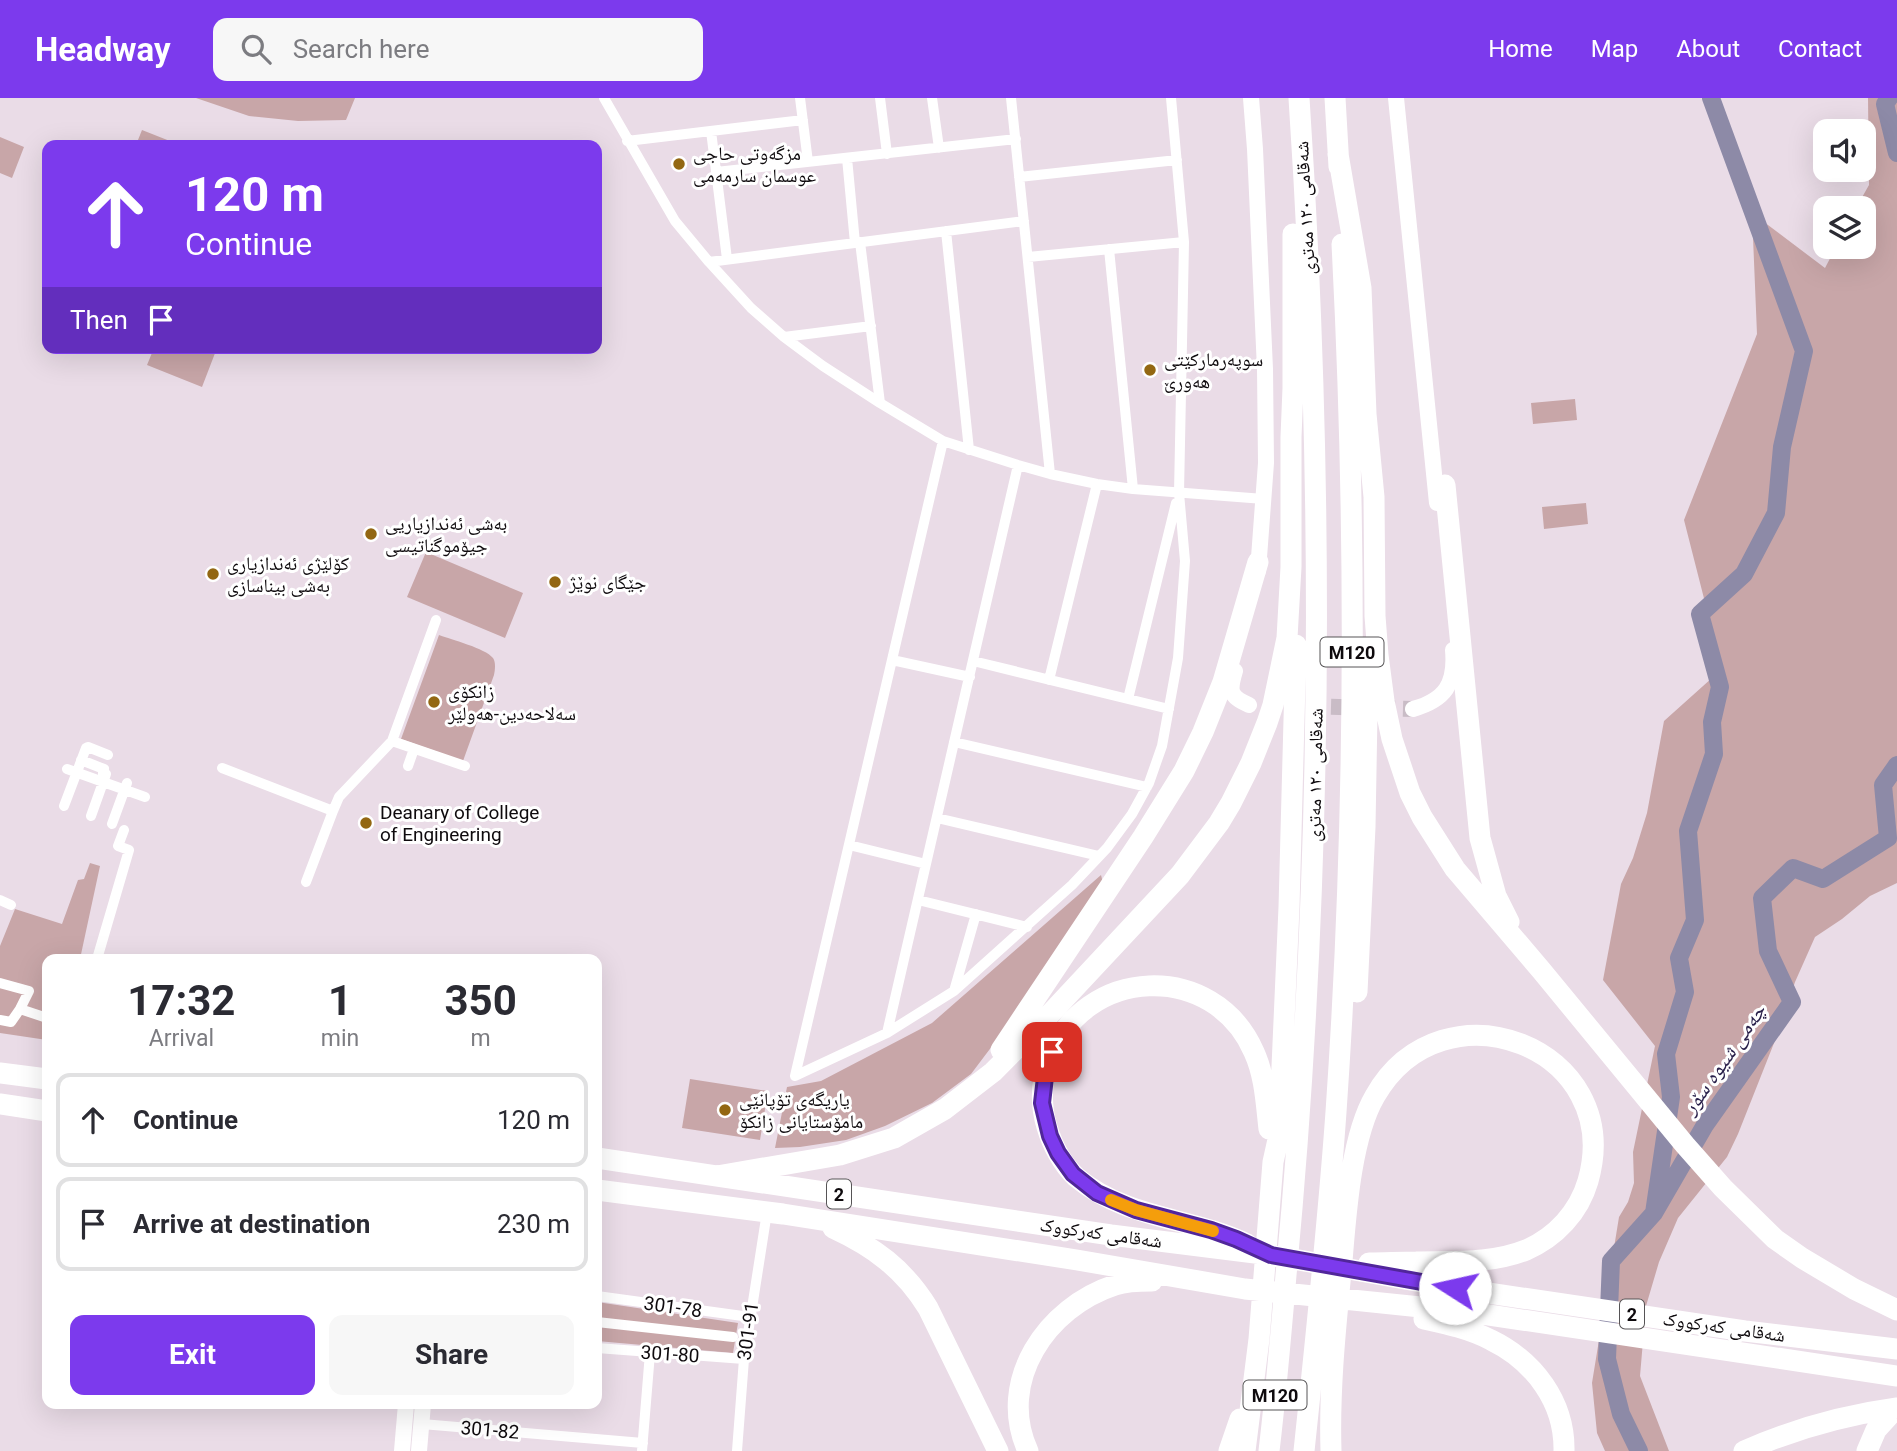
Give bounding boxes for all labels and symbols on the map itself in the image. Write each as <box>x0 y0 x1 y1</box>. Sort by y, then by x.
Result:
street label: شەقامی ١٢٠ مەتری <box>1290 141 1320 275</box>
place label: مزگەوتی حاجی عوسمان سارمەمی <box>693 142 817 187</box>
marker: مزگەوتی حاجی عوسمان سارمەمی <box>671 156 687 172</box>
place label: سوپەرمارکێتی هەورێ <box>1164 348 1263 393</box>
marker: سوپەرمارکێتی هەورێ <box>1142 362 1158 378</box>
place label: بەشی ئەندازیاریی جیۆموگناتیسی <box>385 512 507 557</box>
marker: بەشی ئەندازیاریی جیۆموگناتیسی <box>363 526 379 542</box>
place label: کۆلێژی ئەندازیاری بەشی بیناسازی <box>227 552 349 597</box>
marker: کۆلێژی ئەندازیاری بەشی بیناسازی <box>205 566 221 582</box>
place label: جێگای نوێژ <box>568 571 646 594</box>
marker: جێگای نوێژ <box>547 574 563 590</box>
road number: M120 <box>1320 638 1384 666</box>
place label: زانکۆی سەلاحەدین-هەولێر <box>447 680 576 725</box>
marker: زانکۆی سەلاحەدین-هەولێر <box>426 694 442 710</box>
street label: شەقامی ١٢٠ مەتری <box>1302 708 1328 842</box>
place label: Deanary of College of Engineering <box>380 801 539 846</box>
marker: Deanary of College of Engineering <box>358 815 374 831</box>
water label: چەمی شیوە سۆر <box>1676 999 1772 1121</box>
pin <box>1022 1022 1082 1082</box>
place label: یاریگەی تۆپانێی مامۆستایانی زانکۆ <box>739 1088 863 1133</box>
marker: یاریگەی تۆپانێی مامۆستایانی زانکۆ <box>717 1102 733 1118</box>
road number: 2 <box>827 1180 851 1209</box>
street label: شەقامی کەرکووک <box>1038 1213 1164 1253</box>
position arrow <box>1418 1251 1492 1325</box>
street label: 301-78 <box>642 1292 704 1322</box>
street label: 301-91 <box>733 1300 763 1362</box>
road number: 2 <box>1620 1300 1644 1329</box>
street label: شەقامی کەرکووک <box>1661 1307 1787 1347</box>
street label: 301-80 <box>640 1340 700 1368</box>
road number: M120 <box>1244 1380 1306 1410</box>
street label: 301-82 <box>460 1416 520 1444</box>

